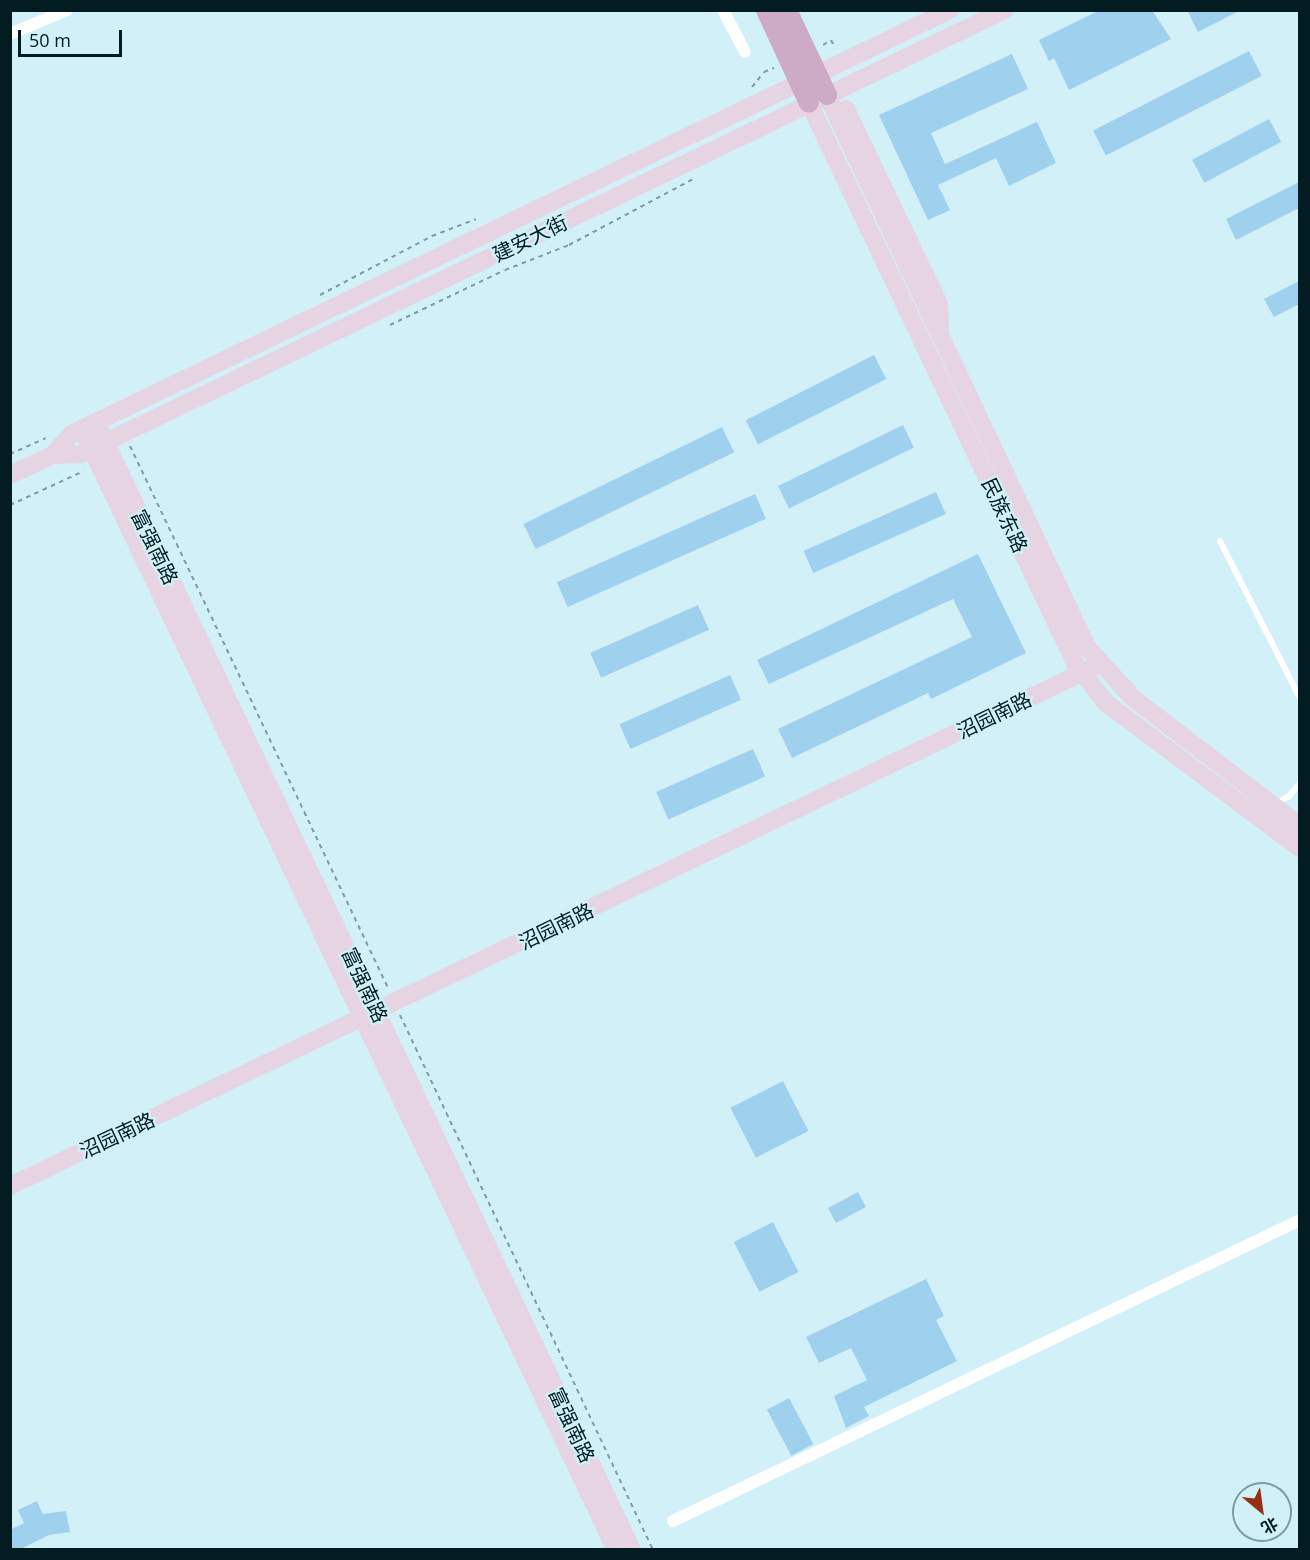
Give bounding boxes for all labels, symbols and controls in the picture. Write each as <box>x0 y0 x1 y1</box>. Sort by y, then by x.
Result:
scale bar <box>21 18 124 56</box>
text: 50 m <box>29 28 71 52</box>
street label: 建安大街 <box>489 210 571 266</box>
street label: 民族东路 <box>977 474 1033 556</box>
street label: 富强南路 <box>127 506 183 588</box>
street label: 沼园南路 <box>953 687 1035 743</box>
street label: 沼园南路 <box>515 898 597 954</box>
street label: 富强南路 <box>337 944 393 1026</box>
street label: 沼园南路 <box>76 1107 158 1163</box>
street label: 富强南路 <box>544 1384 600 1466</box>
north arrow <box>1232 1482 1292 1542</box>
text: 北 <box>1257 1512 1282 1539</box>

